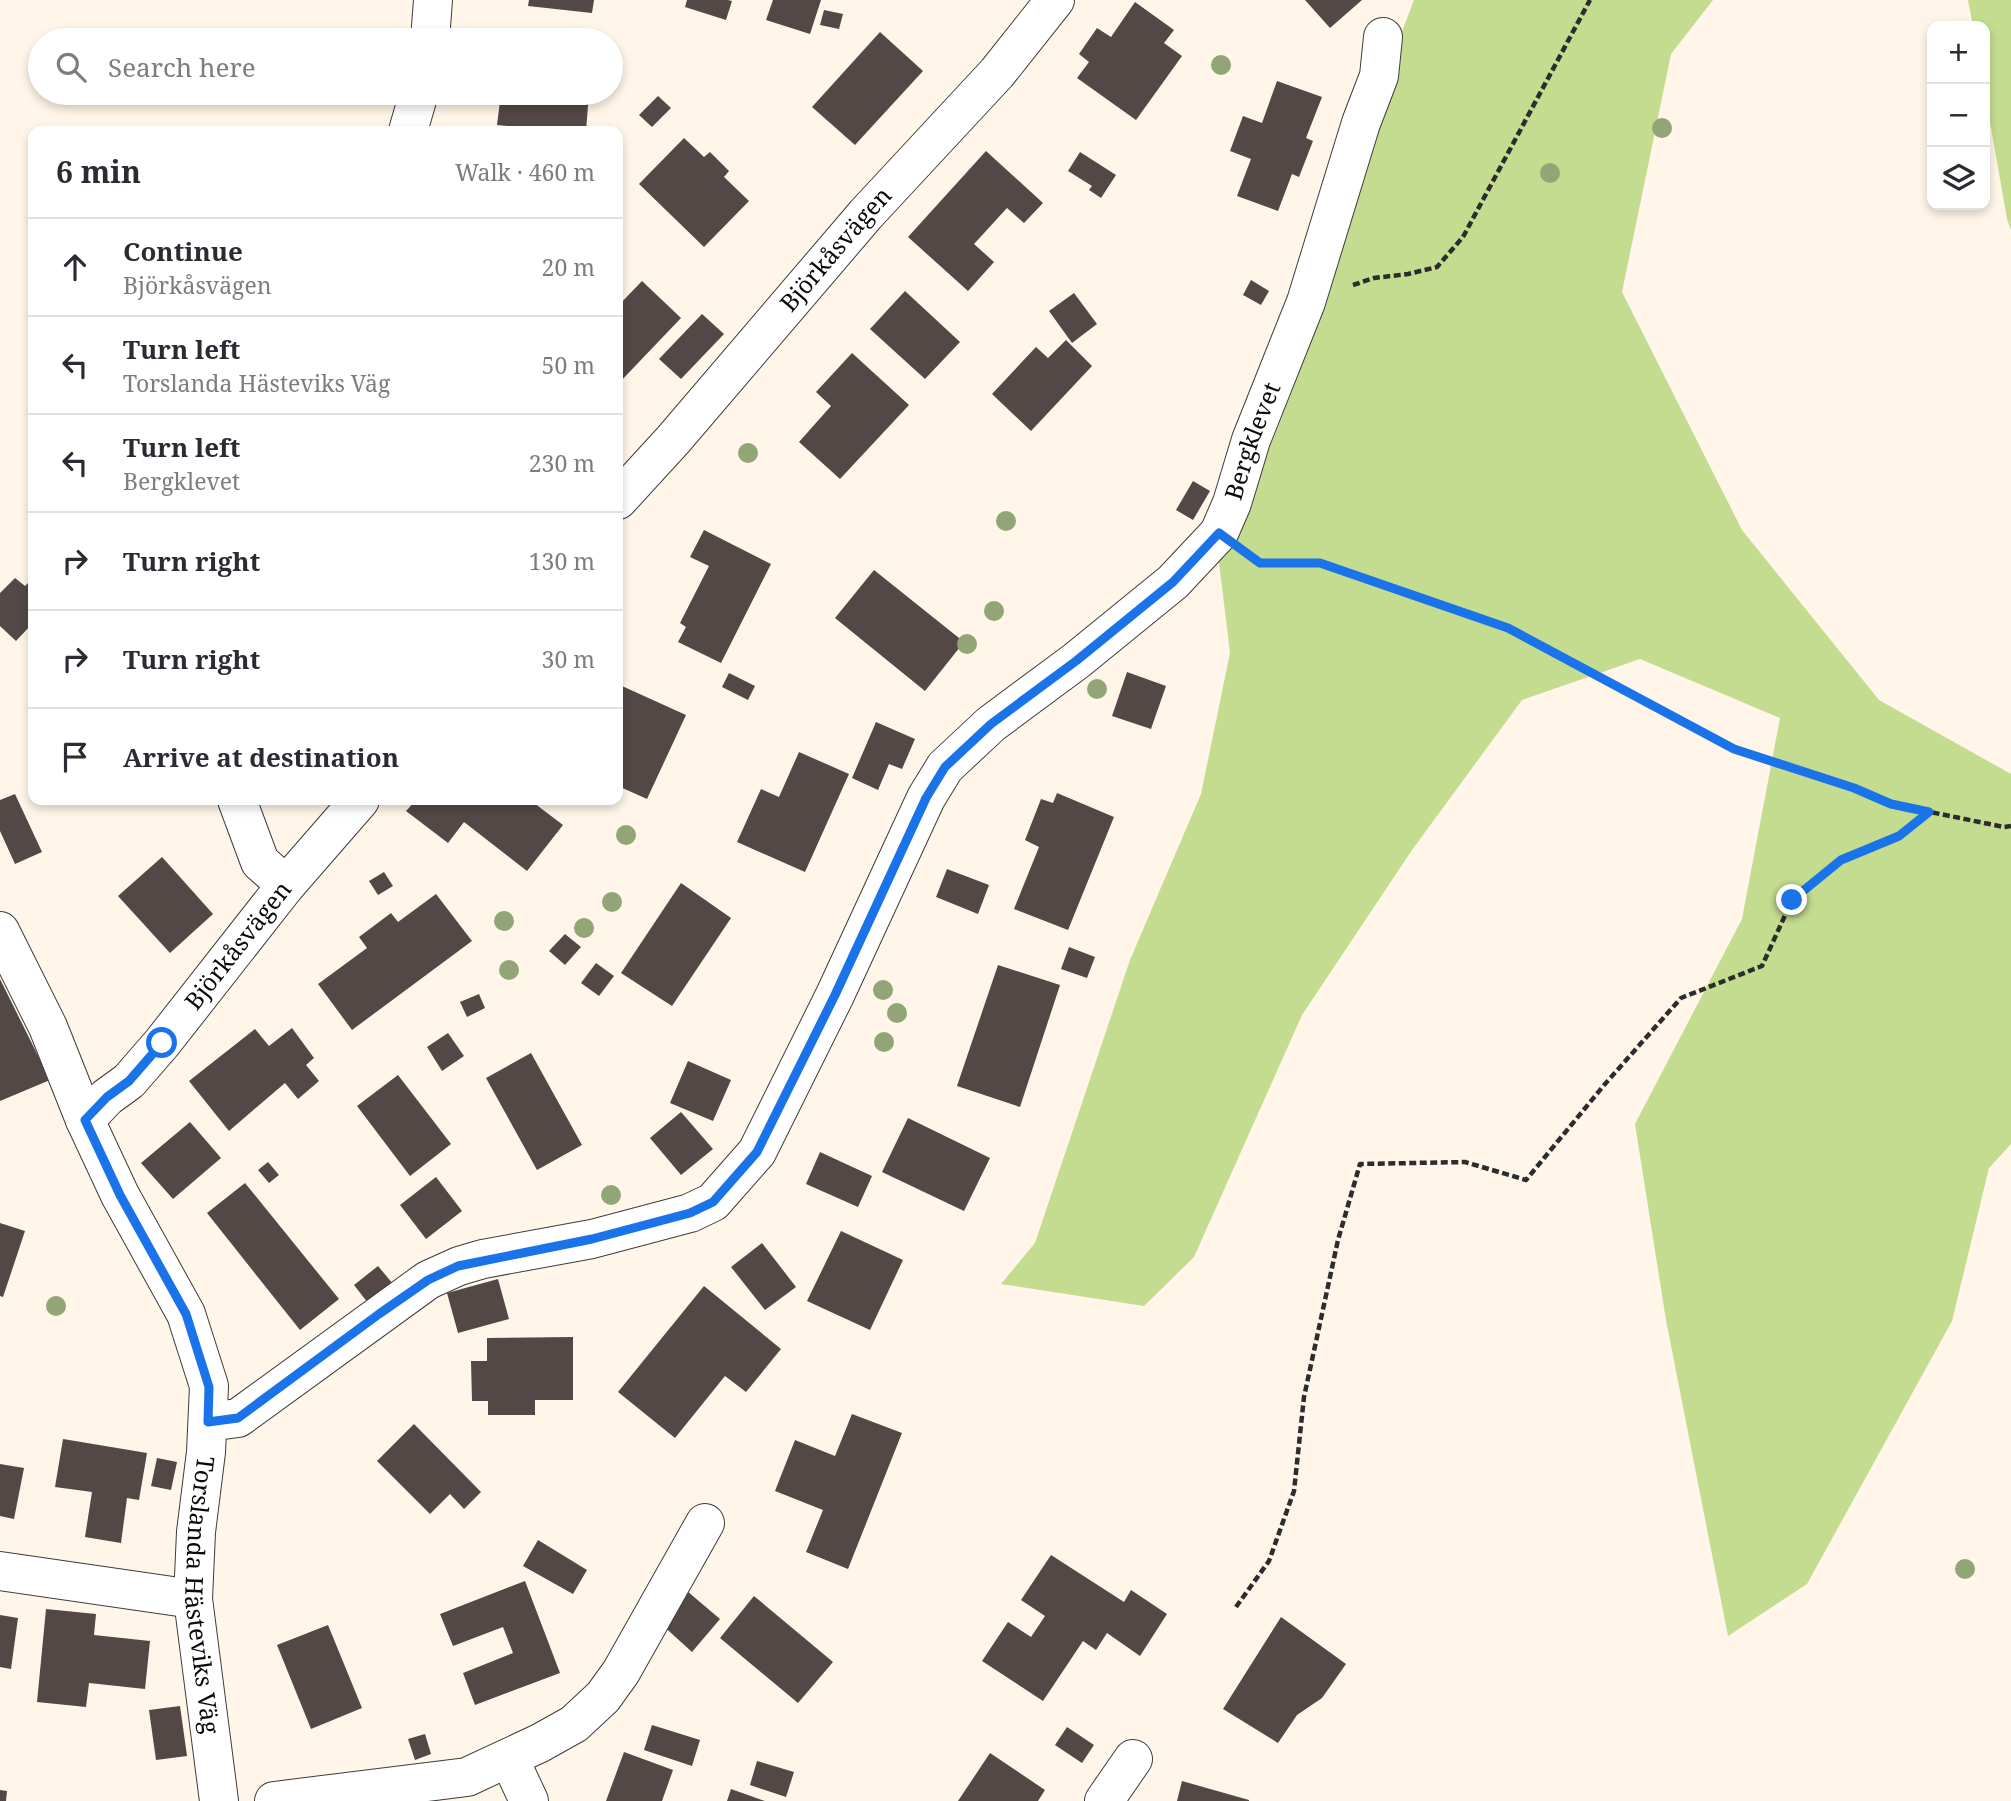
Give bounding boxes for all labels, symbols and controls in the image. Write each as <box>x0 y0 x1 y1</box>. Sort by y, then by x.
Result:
map controls <box>1927 21 1990 210</box>
button: + <box>1927 21 1990 84</box>
search box <box>28 28 623 105</box>
icon: search <box>52 48 90 86</box>
text: Search here <box>108 49 256 85</box>
button: − <box>1927 84 1990 147</box>
button: layers <box>1927 147 1990 210</box>
text: 6 min <box>56 151 141 192</box>
text: Walk · 460 m <box>455 156 595 188</box>
street label: Björkåsvägen <box>772 179 898 318</box>
text: Continue <box>123 233 243 269</box>
icon: ahead <box>56 248 94 286</box>
text: 20 m <box>542 251 595 283</box>
text: Björkåsvägen <box>123 269 272 301</box>
text: Turn left <box>123 331 240 367</box>
icon: left <box>56 346 94 384</box>
text: 50 m <box>542 349 595 381</box>
text: Torslanda Hästeviks Väg <box>123 367 390 399</box>
street label: Bergklevet <box>1216 377 1287 504</box>
text: Turn left <box>123 429 240 465</box>
icon: left <box>56 444 94 482</box>
text: 230 m <box>529 447 595 479</box>
text: Bergklevet <box>123 465 240 497</box>
icon: right <box>56 542 94 580</box>
text: Turn right <box>123 543 260 579</box>
text: 130 m <box>529 545 595 577</box>
icon: right <box>56 640 94 678</box>
text: Turn right <box>123 641 260 677</box>
text: 30 m <box>542 643 595 675</box>
icon: arrive <box>56 738 94 776</box>
text: Arrive at destination <box>123 739 399 775</box>
street label: Björkåsvägen <box>176 874 298 1016</box>
route end <box>1776 884 1807 915</box>
route start <box>146 1027 177 1058</box>
street label: Torslanda Hästeviks Väg <box>178 1455 228 1736</box>

